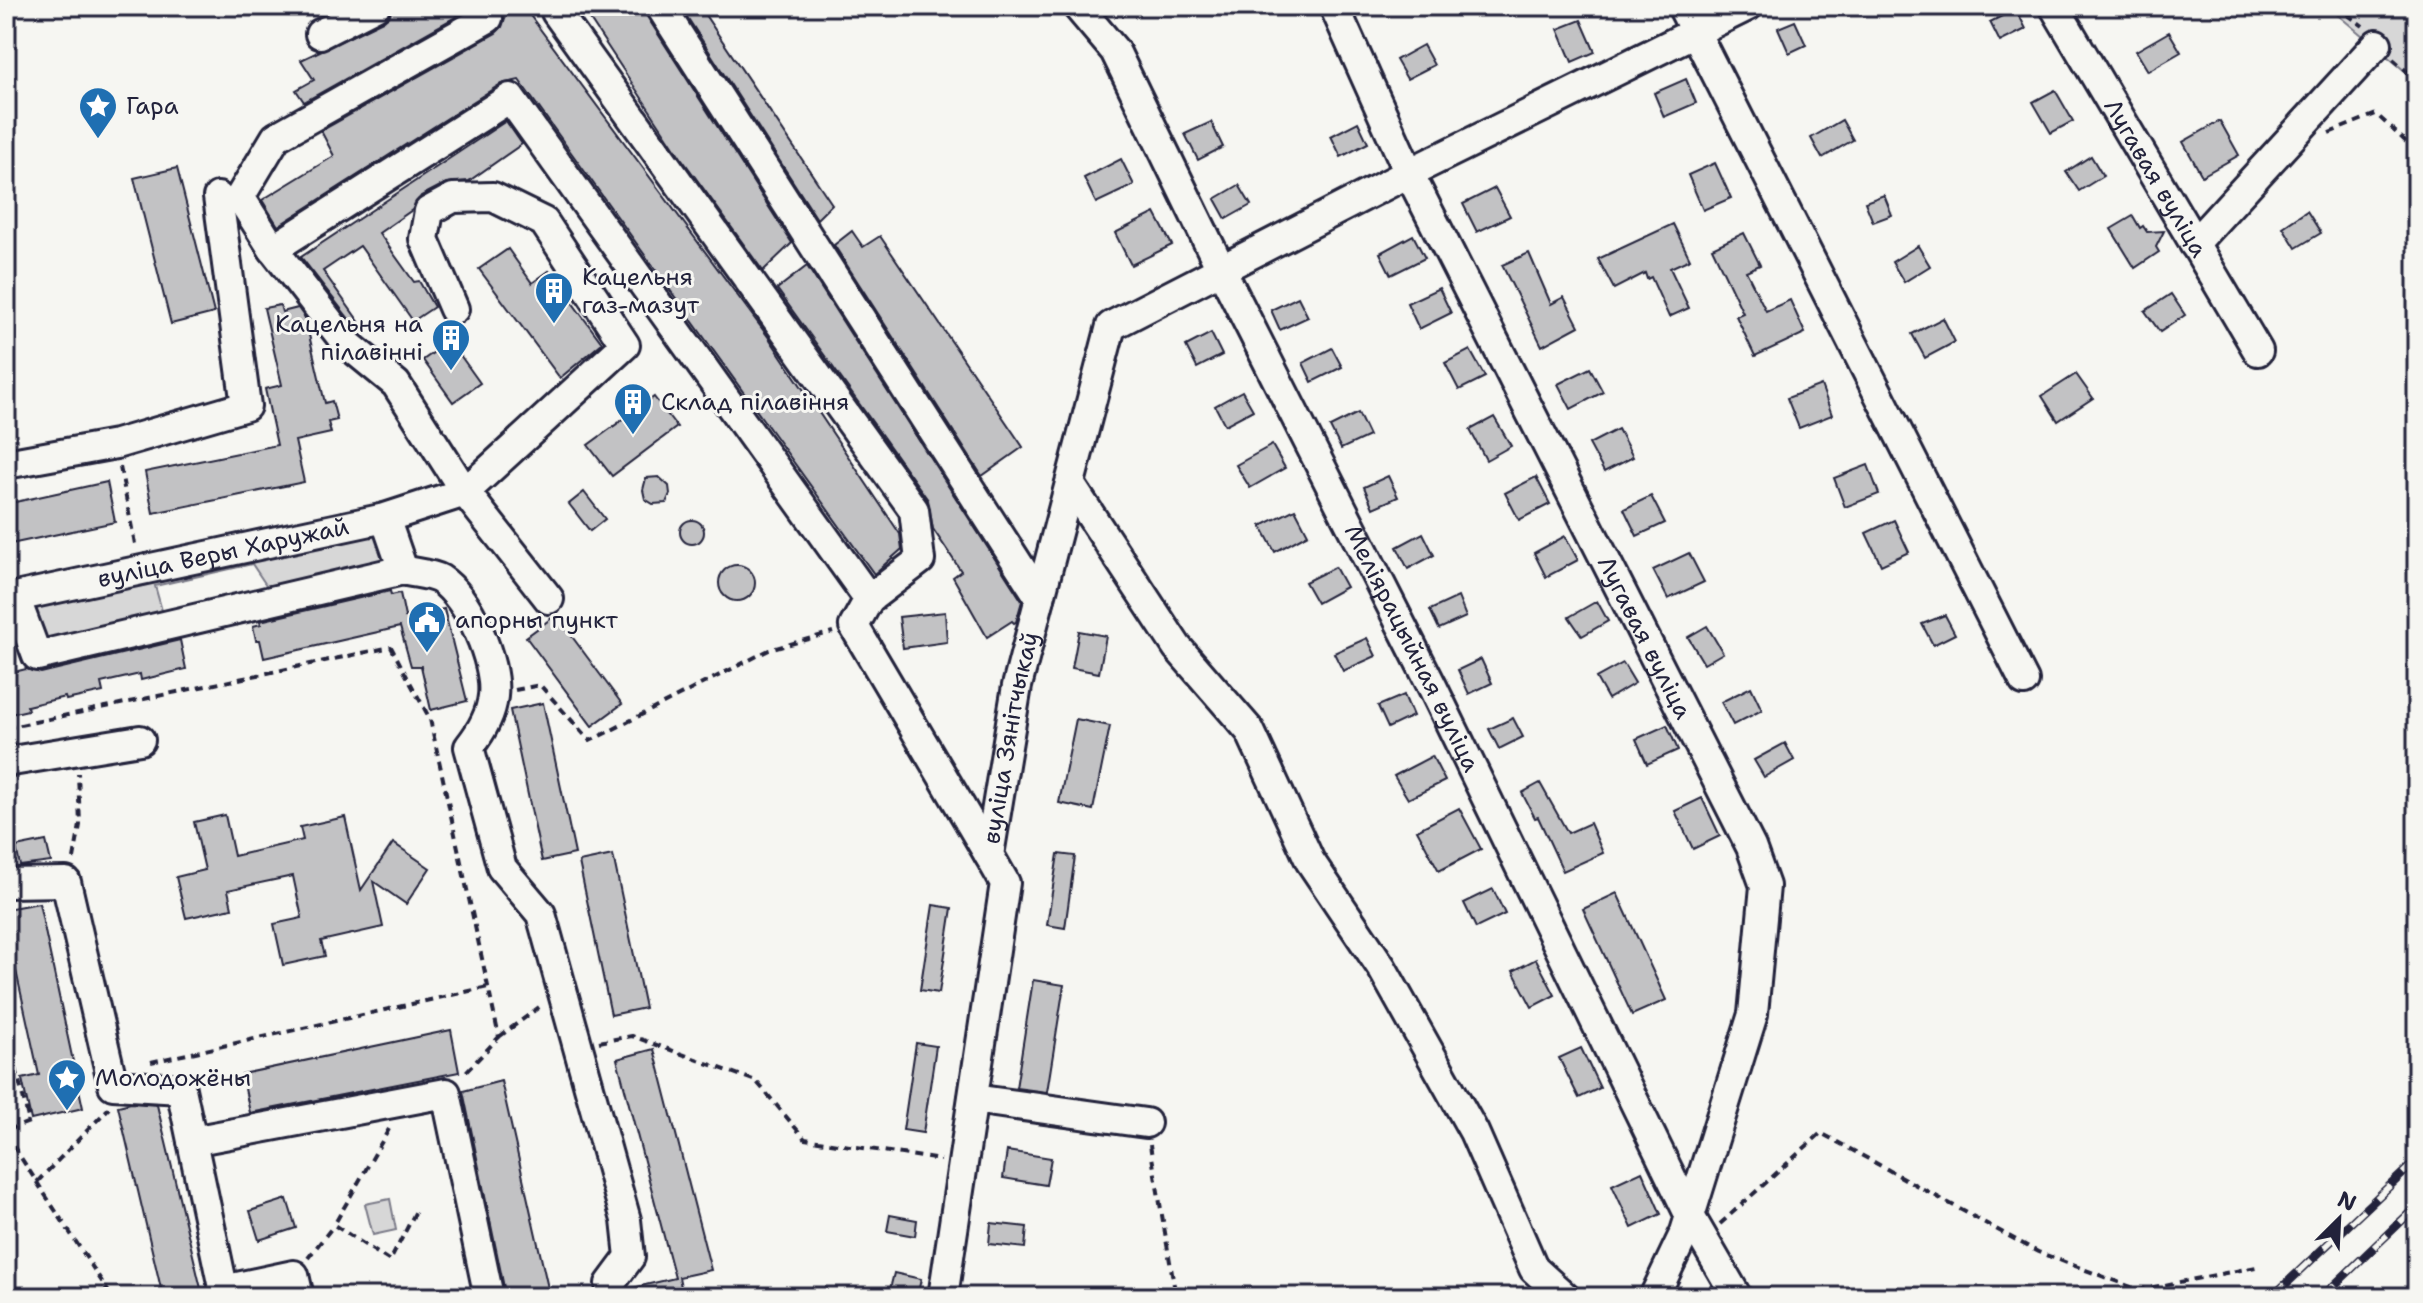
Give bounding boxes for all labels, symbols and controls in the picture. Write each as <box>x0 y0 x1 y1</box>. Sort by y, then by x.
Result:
place icon: Гара <box>77 85 119 140</box>
place label: Гара <box>126 90 179 122</box>
street label: Лугавая вуліца <box>2097 93 2215 263</box>
place label: Кацельня газ-мазут <box>582 261 700 321</box>
building icon: Кацельня газ-мазут <box>533 270 575 325</box>
place label: Кацельня на пілавінні <box>275 308 423 368</box>
building icon: Кацельня на пілавінні <box>430 317 472 372</box>
building icon: Склад пілавіння <box>612 381 654 436</box>
place label: Склад пілавіння <box>661 386 849 418</box>
street label: вуліца Веры Харужай <box>94 510 352 595</box>
street label: Меліярацыйная вуліца <box>1337 519 1487 777</box>
street label: Лугавая вуліца <box>1590 551 1699 724</box>
public building icon: апорны пункт <box>406 599 448 654</box>
place label: апорны пункт <box>455 604 619 636</box>
street label: вуліца Зянітчыкаў <box>975 628 1047 846</box>
place icon: Молодожёны <box>46 1057 88 1112</box>
place label: Молодожёны <box>95 1062 251 1094</box>
north arrow <box>2299 1179 2379 1259</box>
text: N <box>2333 1184 2361 1218</box>

